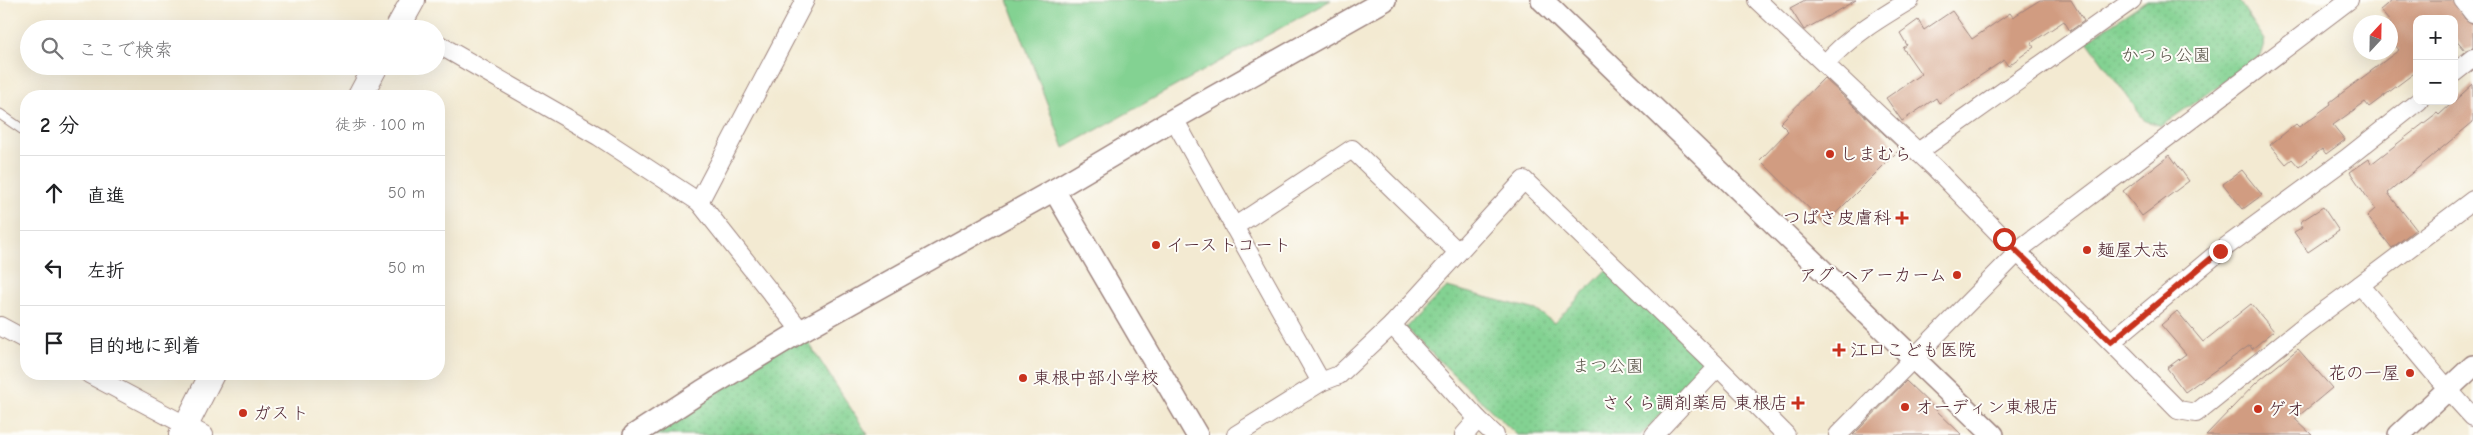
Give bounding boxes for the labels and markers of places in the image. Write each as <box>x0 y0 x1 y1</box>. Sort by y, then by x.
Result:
place label: しまむら <box>1840 144 1912 165</box>
marker: しまむら <box>1824 148 1836 160</box>
place label: つばさ皮膚科 <box>1783 208 1891 229</box>
marker: つばさ皮膚科 <box>1895 211 1909 225</box>
place label: イーストコート <box>1166 235 1291 256</box>
marker: イーストコート <box>1150 239 1162 251</box>
place label: 麺屋大志 <box>2097 240 2169 261</box>
marker: 麺屋大志 <box>2081 244 2093 256</box>
place label: アグ ヘアーカーム <box>1799 265 1947 286</box>
marker: アグ ヘアーカーム <box>1951 269 1963 281</box>
place label: 江口こども医院 <box>1850 340 1976 361</box>
marker: 江口こども医院 <box>1832 343 1846 357</box>
place label: 花の一屋 <box>2328 363 2400 384</box>
marker: 花の一屋 <box>2404 367 2416 379</box>
place label: 東根中部小学校 <box>1033 368 1159 389</box>
marker: 東根中部小学校 <box>1017 372 1029 384</box>
place label: さくら調剤薬局 東根店 <box>1602 393 1788 414</box>
marker: さくら調剤薬局 東根店 <box>1792 397 1804 409</box>
place label: オーディン東根店 <box>1915 397 2059 418</box>
place label: ゲオ <box>2268 399 2304 420</box>
marker: オーディン東根店 <box>1899 401 1911 413</box>
place label: ガスト <box>253 403 309 424</box>
marker: ゲオ <box>2252 403 2264 415</box>
marker: ガスト <box>237 407 249 419</box>

